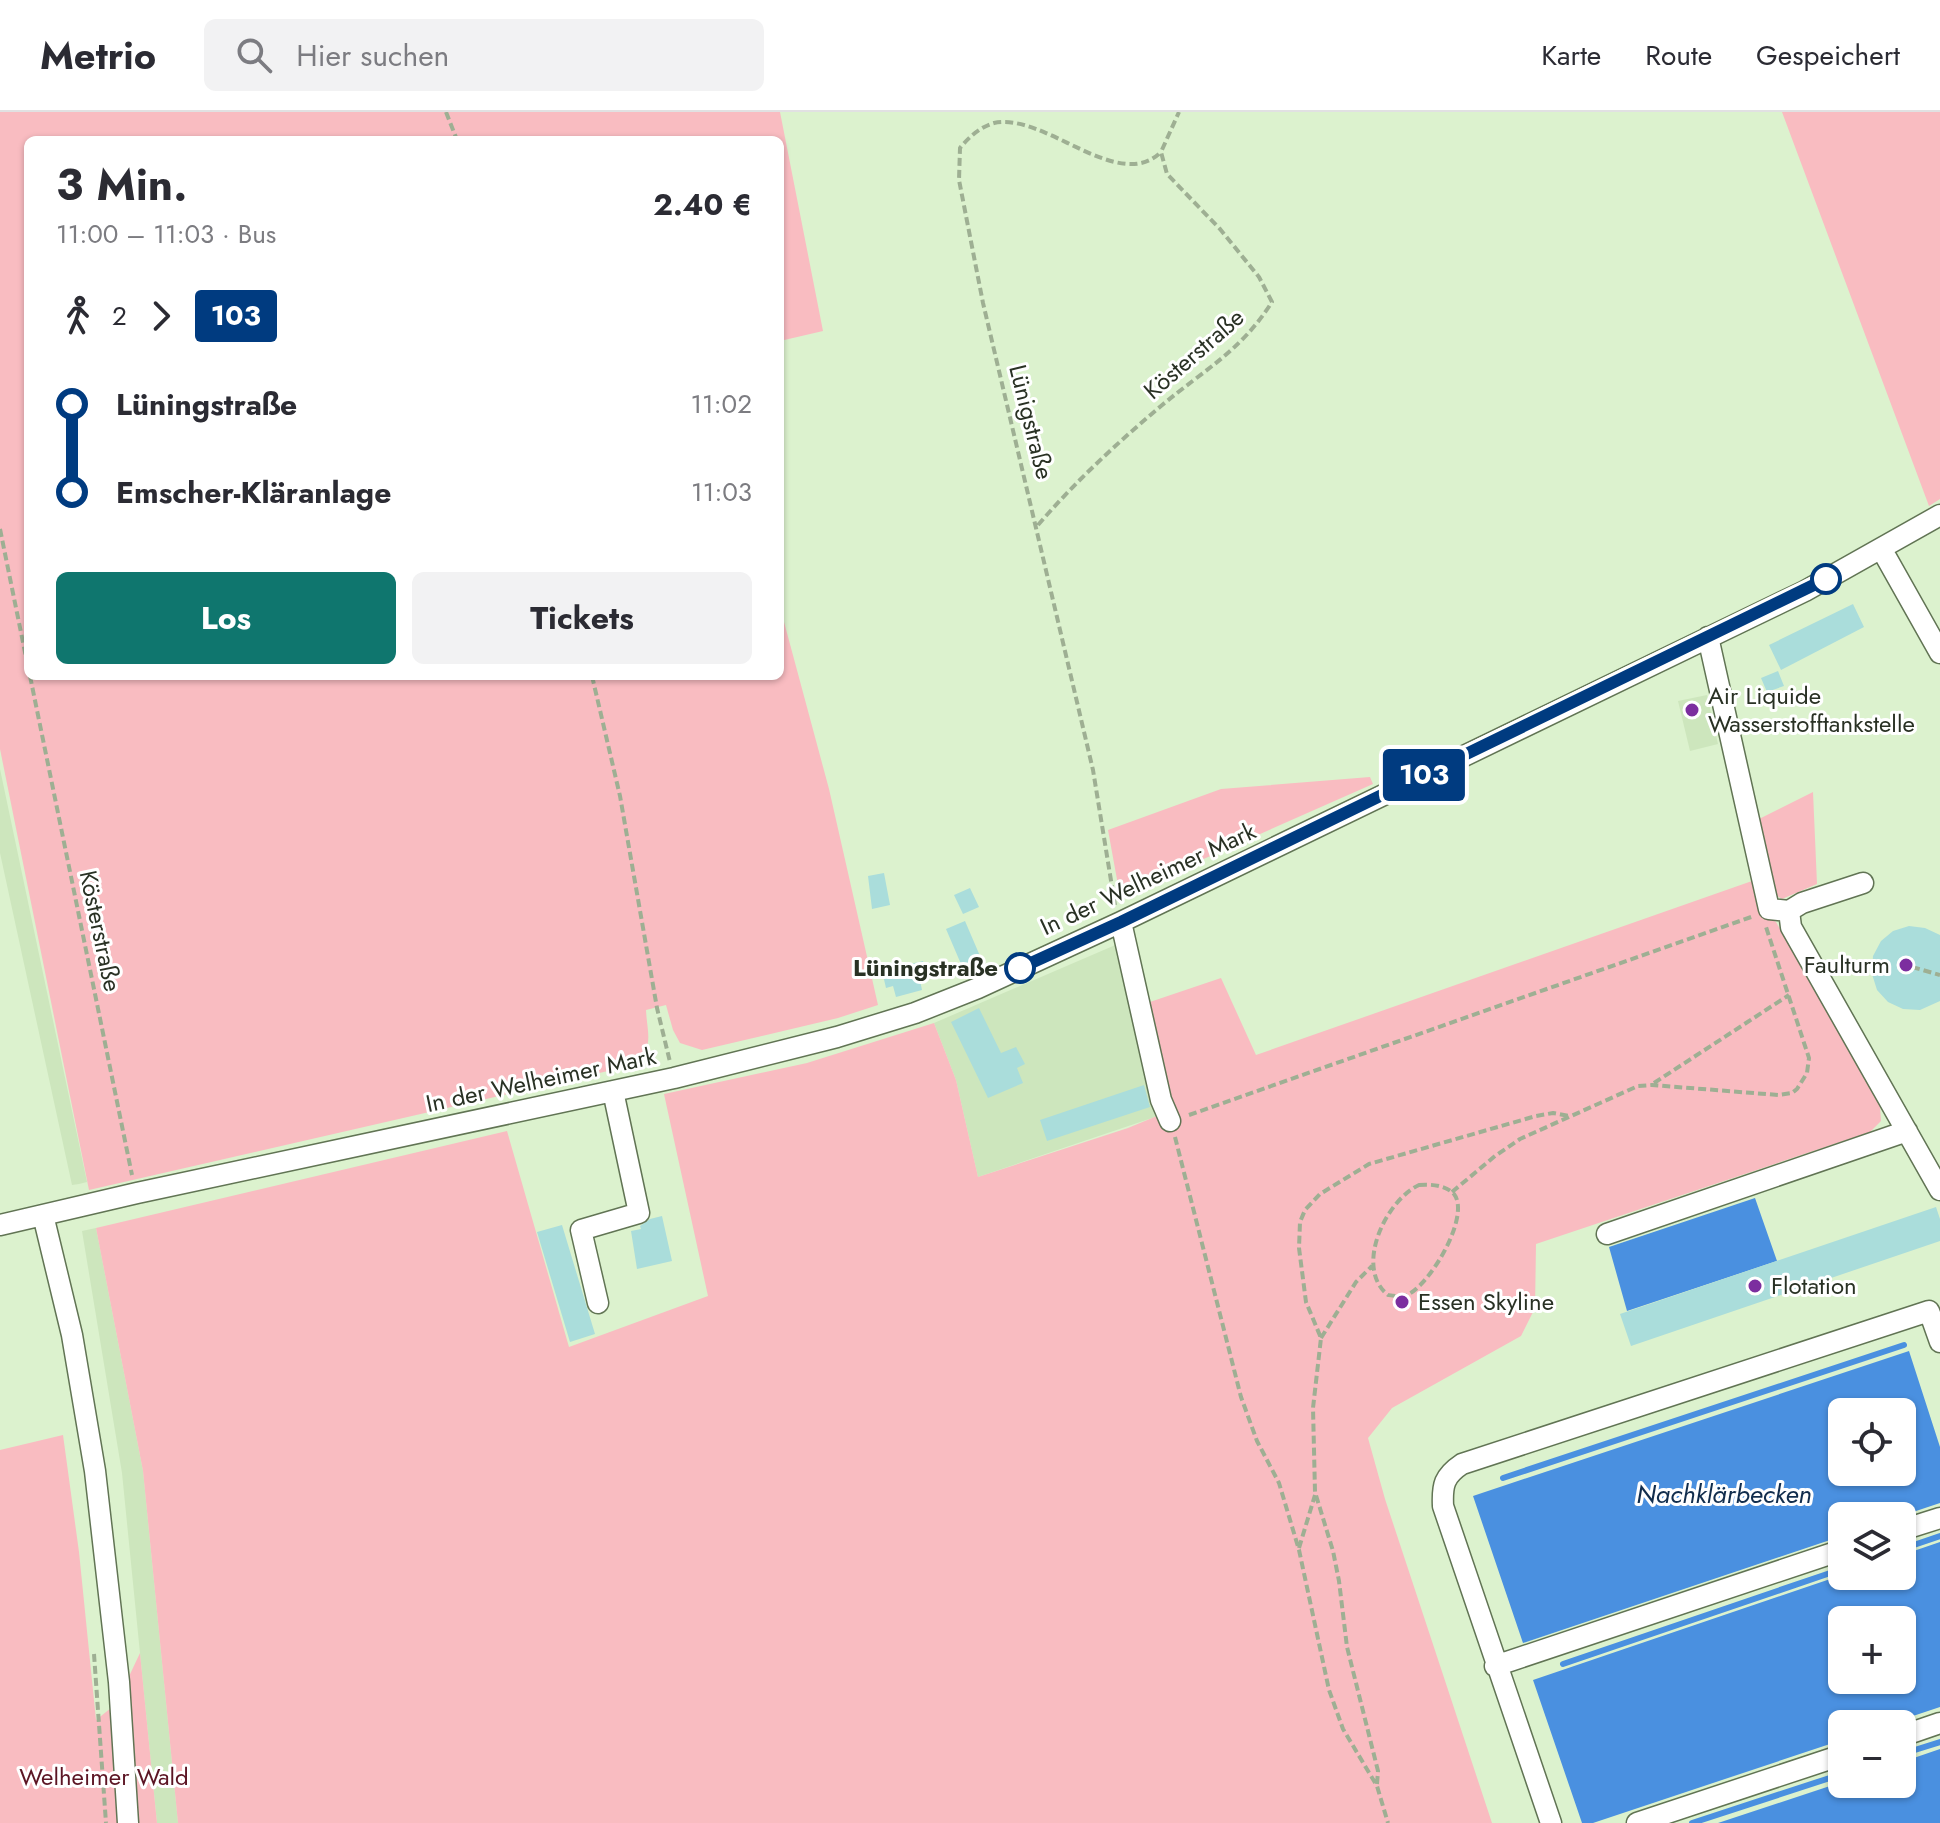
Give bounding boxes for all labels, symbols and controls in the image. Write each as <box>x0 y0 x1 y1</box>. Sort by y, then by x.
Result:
search box <box>204 19 764 91</box>
text: Metrio <box>40 28 156 83</box>
icon: search <box>232 33 276 77</box>
text: Hier suchen <box>296 34 449 77</box>
text: Karte <box>1541 35 1601 76</box>
text: Route <box>1645 35 1712 76</box>
text: Gespeichert <box>1756 35 1900 76</box>
text: 3 Min. <box>56 153 187 217</box>
text: 2.40 € <box>653 183 752 226</box>
text: 11:00 – 11:03 · Bus <box>56 215 276 253</box>
icon: walk <box>56 294 100 338</box>
icon: forward <box>139 294 183 338</box>
text: 103 <box>211 295 261 336</box>
text: 2 <box>112 297 127 335</box>
street label: Kösterstraße <box>1136 300 1252 407</box>
street label: Lünigstraße <box>1000 361 1063 483</box>
text: Lüningstraße <box>116 383 297 426</box>
text: 11:02 <box>690 385 752 423</box>
text: Emscher-Kläranlage <box>116 471 391 514</box>
text: 11:03 <box>691 473 752 511</box>
unlabelled marker <box>1811 564 1841 594</box>
button: Los <box>56 572 396 664</box>
button: Tickets <box>412 572 752 664</box>
place label: Air Liquide Wasserstofftankstelle <box>1708 678 1915 741</box>
marker: Air Liquide Wasserstofftankstelle <box>1683 701 1701 719</box>
line badge: 103 <box>1378 749 1470 801</box>
text: 103 <box>1399 754 1449 795</box>
street label: In der Welheimer Mark <box>1034 813 1262 944</box>
street label: Kösterstraße <box>71 867 130 995</box>
place label: Faulturm <box>1804 947 1890 982</box>
place label: Lüningstraße <box>853 950 998 985</box>
marker: Lüningstraße <box>1005 953 1035 983</box>
marker: Faulturm <box>1897 956 1915 974</box>
street label: In der Welheimer Mark <box>423 1038 660 1121</box>
place label: Flotation <box>1771 1268 1857 1303</box>
marker: Flotation <box>1746 1277 1764 1295</box>
place label: Essen Skyline <box>1418 1284 1554 1319</box>
marker: Essen Skyline <box>1393 1293 1411 1311</box>
map controls <box>1828 1398 1916 1798</box>
button: locate <box>1828 1398 1916 1486</box>
water label: Nachklärbecken <box>1636 1475 1812 1513</box>
button: layers <box>1828 1502 1916 1590</box>
button: + <box>1828 1606 1916 1694</box>
button: − <box>1828 1710 1916 1798</box>
park label: Welheimer Wald <box>19 1759 189 1794</box>

